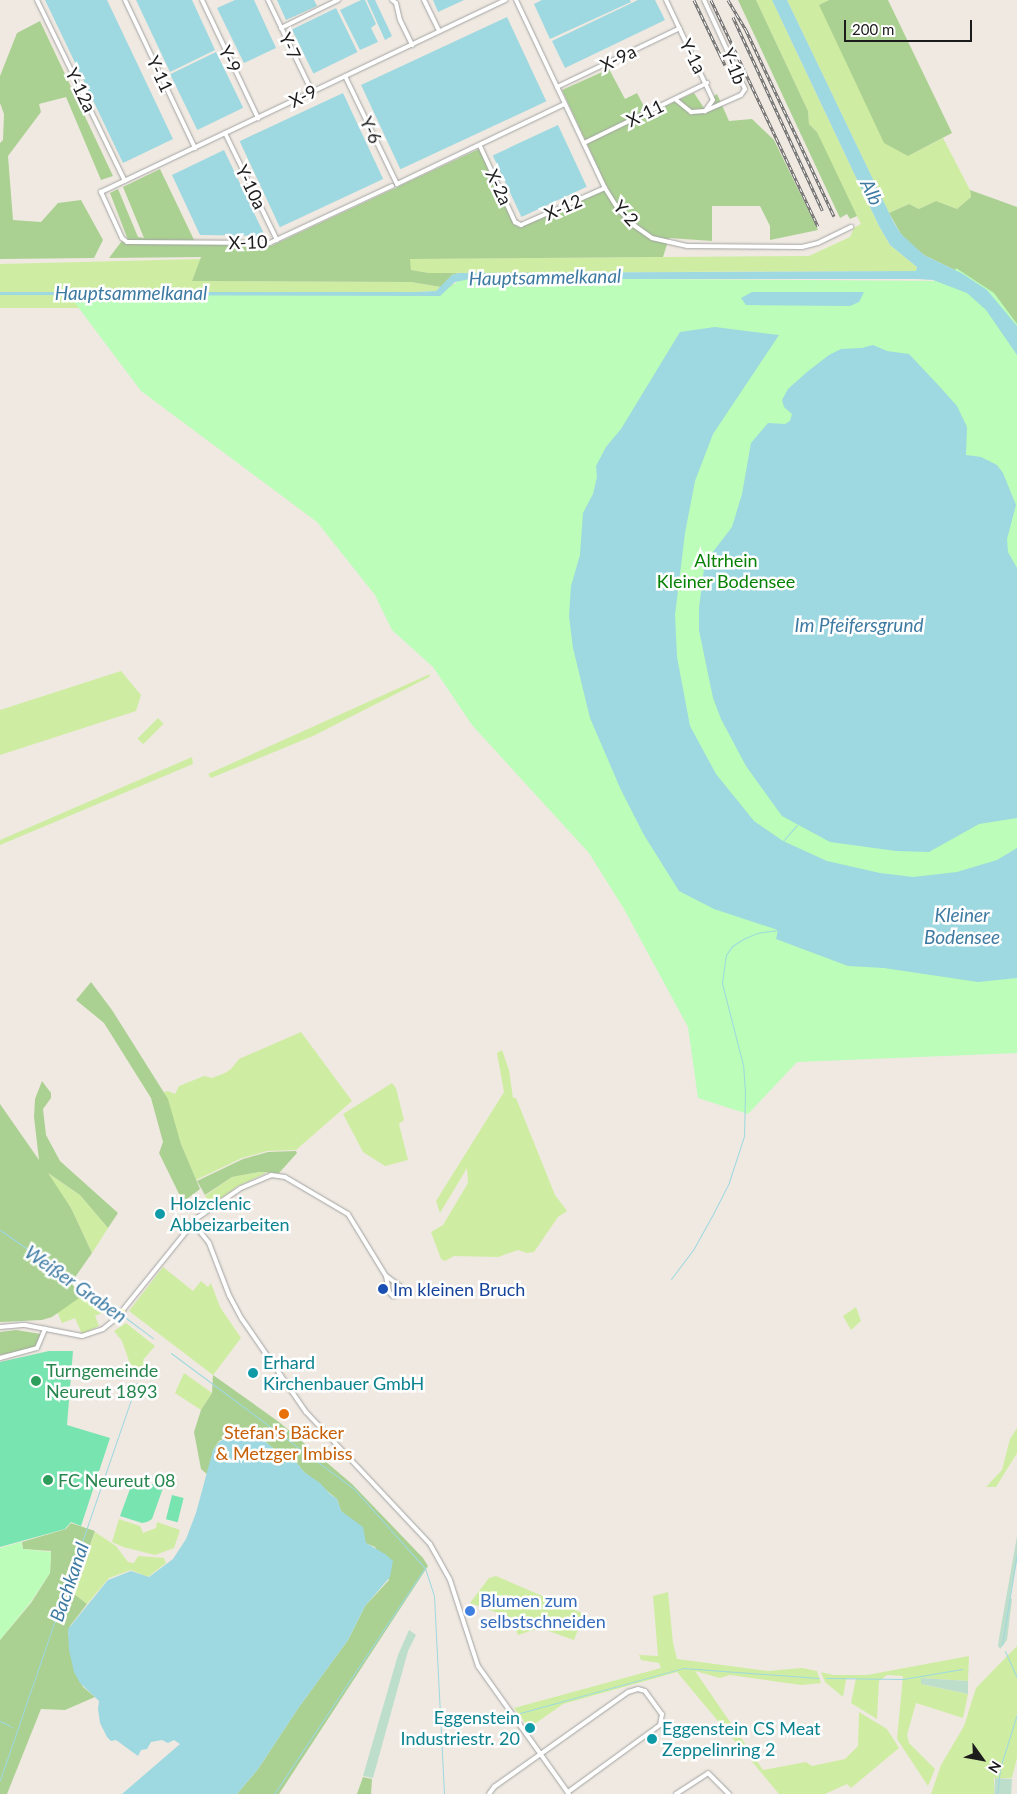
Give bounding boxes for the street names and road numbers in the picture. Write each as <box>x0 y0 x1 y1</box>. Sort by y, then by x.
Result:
street label: Y-7 <box>274 29 306 63</box>
street label: Y-1a <box>675 35 711 77</box>
street label: X-9a <box>596 40 640 76</box>
street label: Y-9 <box>214 42 246 76</box>
street label: Y-1b <box>717 45 751 87</box>
street label: Y-11 <box>142 52 178 96</box>
street label: Y-12a <box>61 64 101 116</box>
street label: X-9 <box>286 80 320 112</box>
street label: X-11 <box>623 95 667 131</box>
street label: Y-6 <box>355 113 387 147</box>
street label: Y-10a <box>231 161 271 213</box>
street label: X-2a <box>481 166 517 208</box>
street label: X-12 <box>541 189 585 225</box>
street label: Y-2 <box>609 196 643 230</box>
street label: X-10 <box>228 231 268 253</box>

